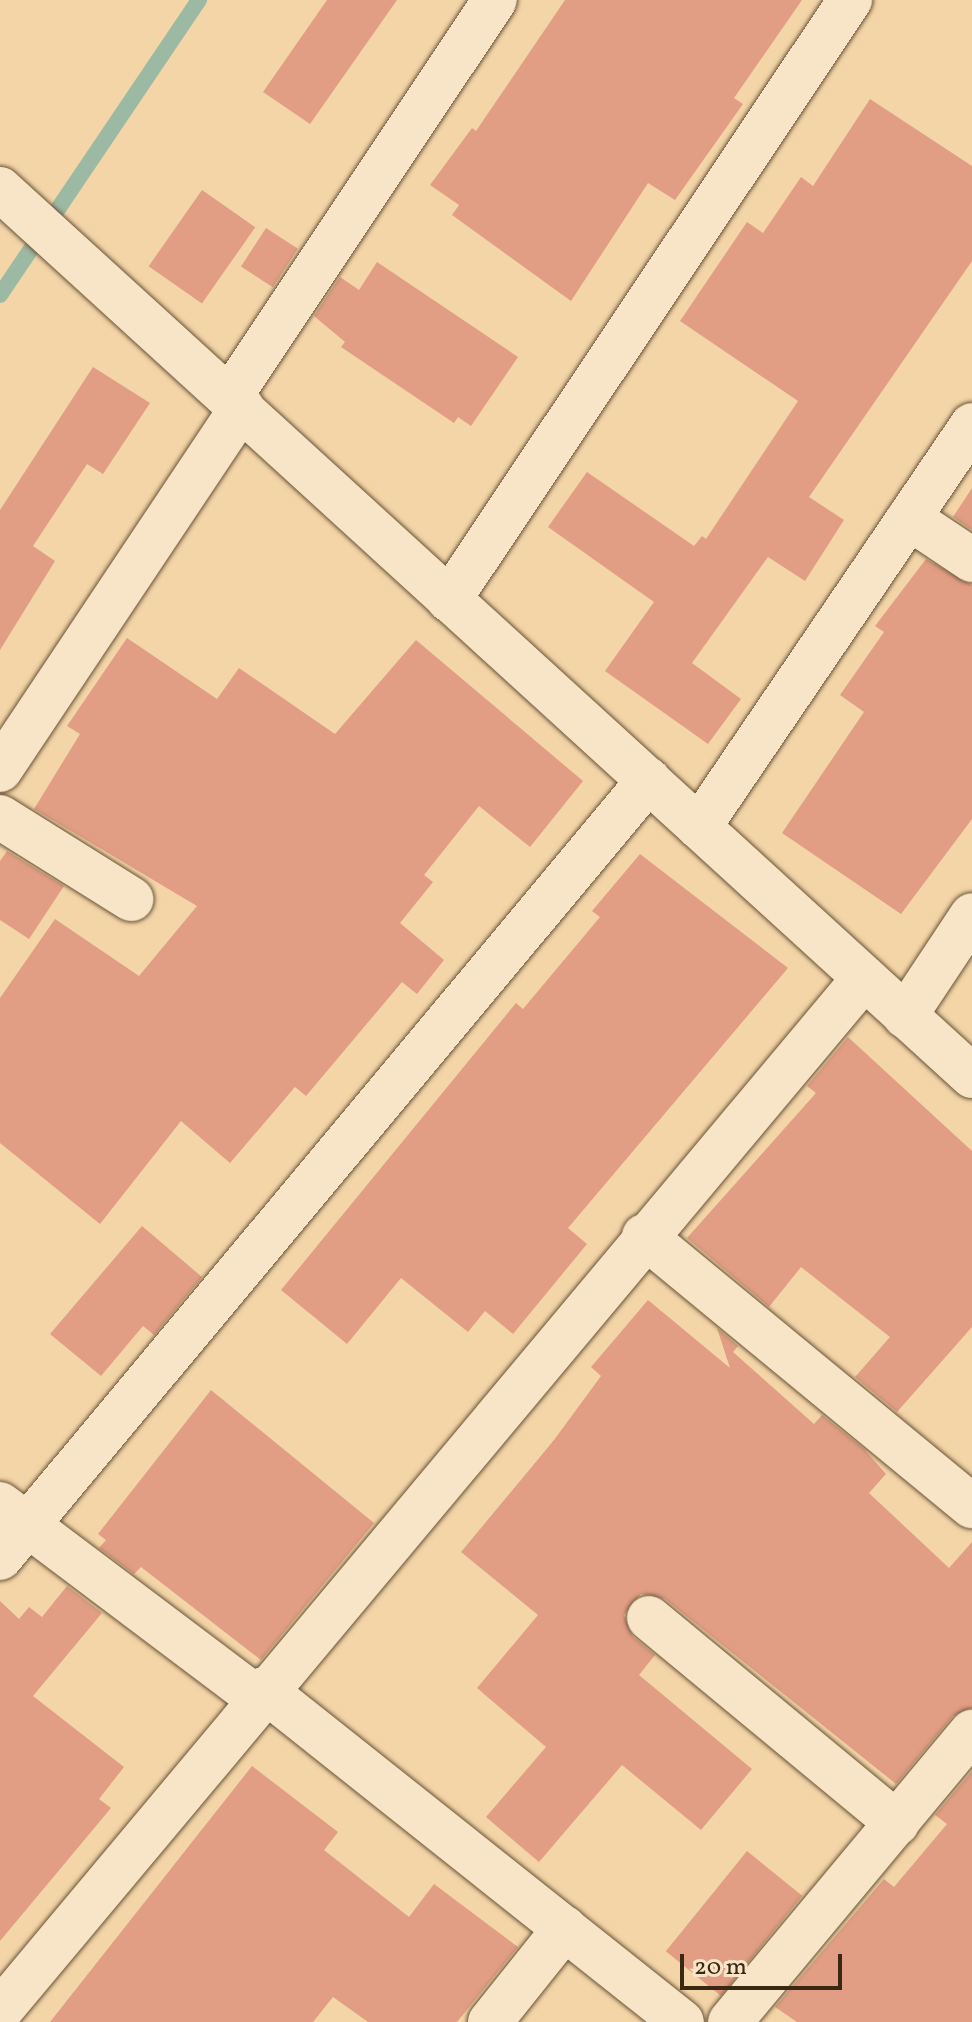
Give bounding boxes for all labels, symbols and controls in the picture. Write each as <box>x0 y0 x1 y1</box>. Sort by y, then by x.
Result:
scale bar <box>684 1938 846 1988</box>
text: 20 m <box>694 1951 747 1985</box>

